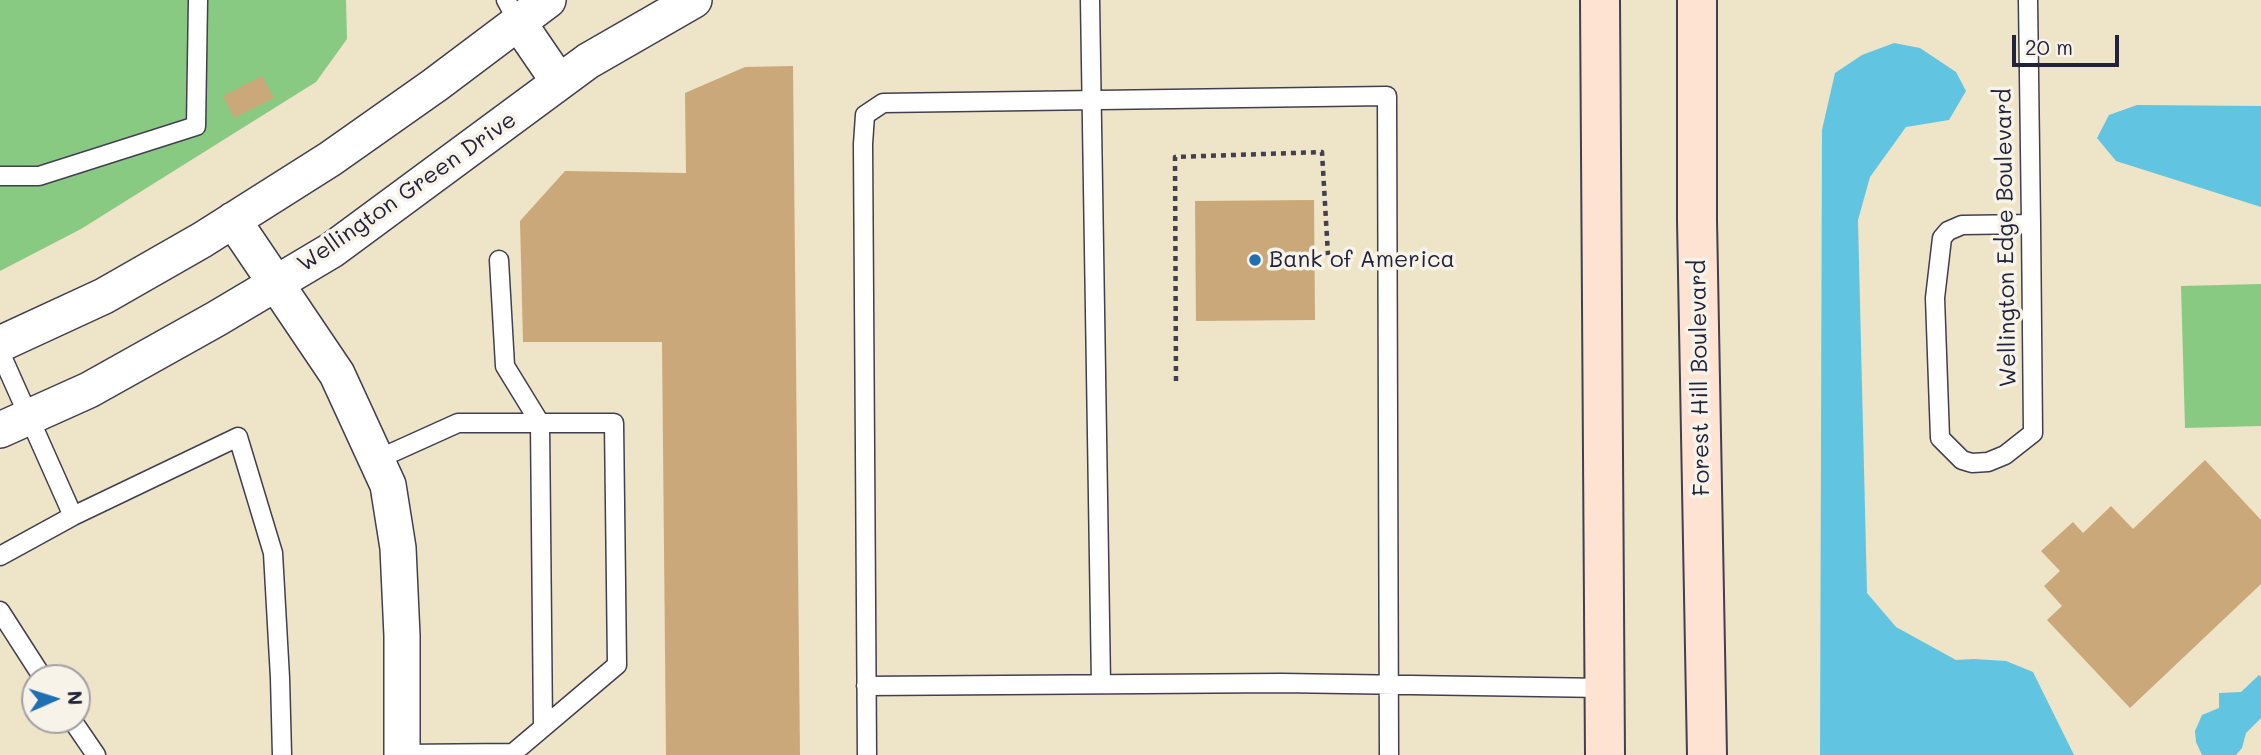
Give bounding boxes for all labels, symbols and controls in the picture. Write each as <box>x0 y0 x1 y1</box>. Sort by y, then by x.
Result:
scale bar <box>2016 21 2123 65</box>
text: 20 m <box>2025 33 2073 60</box>
street label: Wellington Edge Boulevard <box>1990 88 2022 388</box>
street label: Wellington Green Drive <box>292 106 522 278</box>
place label: Bank of America <box>1269 246 1455 274</box>
marker: Bank of America <box>1247 252 1263 268</box>
street label: Forest Hill Boulevard <box>1684 260 1716 496</box>
north arrow <box>21 664 91 734</box>
text: N <box>63 690 88 706</box>

